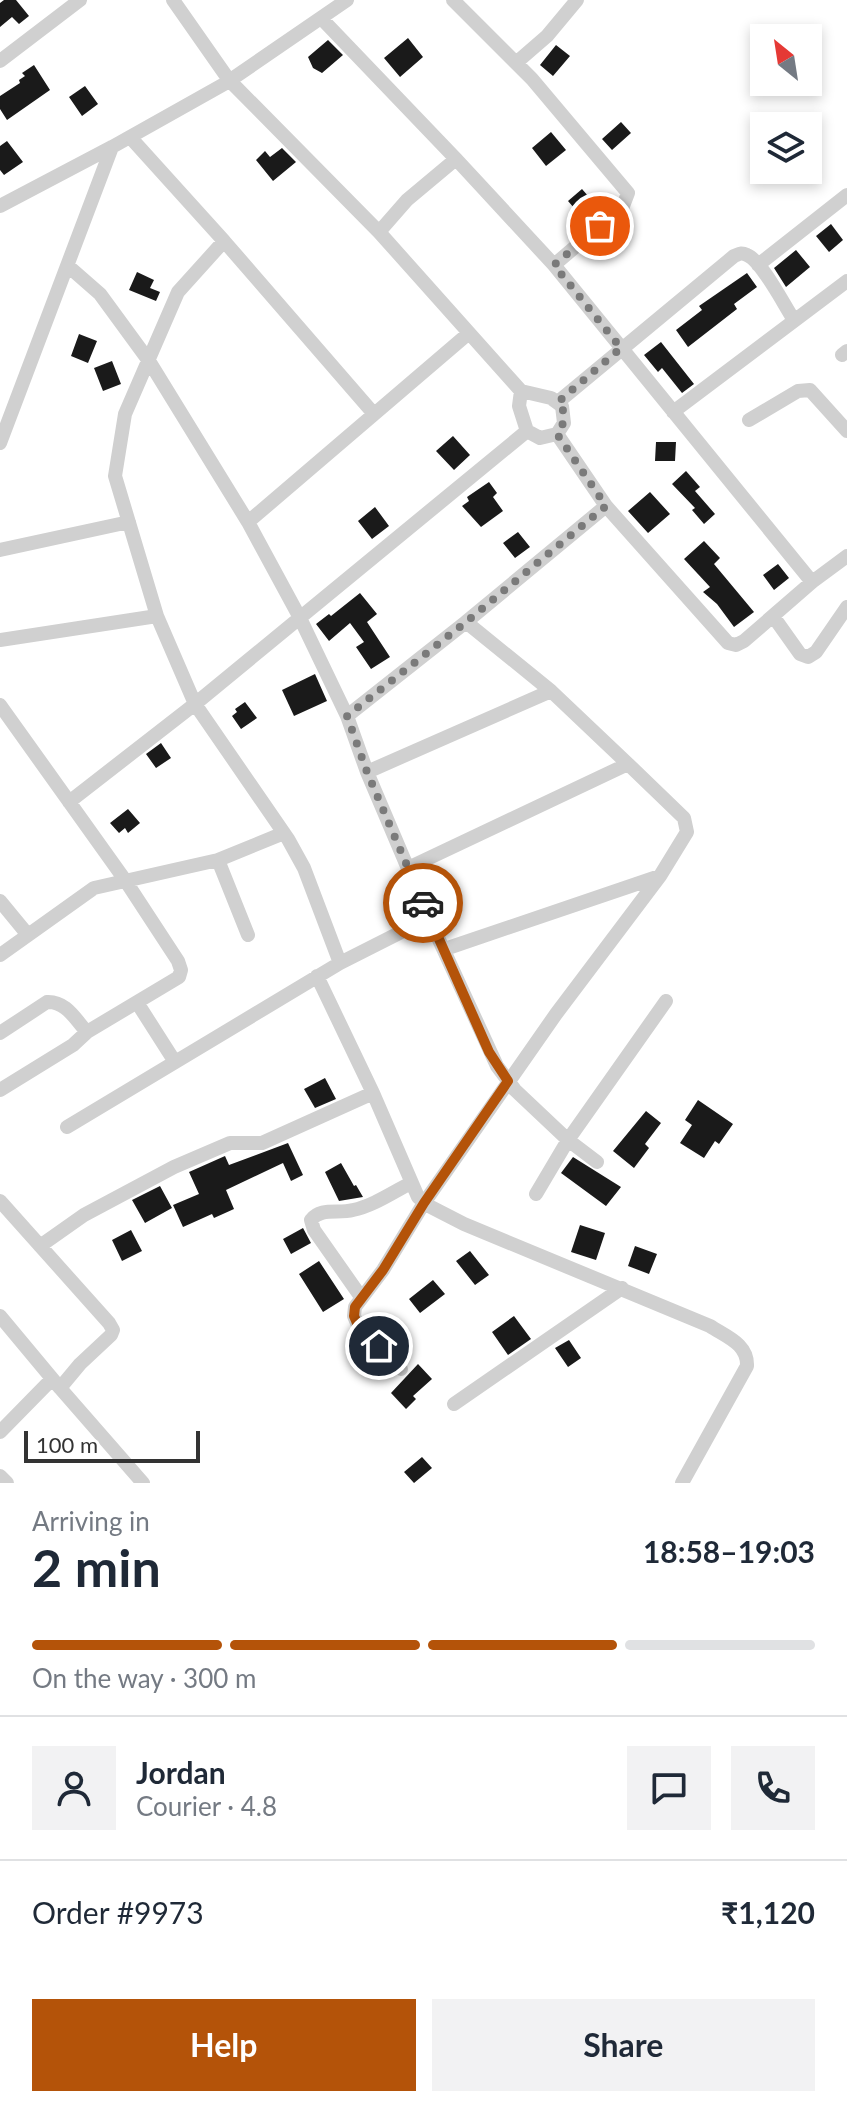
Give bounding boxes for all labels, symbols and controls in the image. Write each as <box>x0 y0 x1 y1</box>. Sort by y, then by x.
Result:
north arrow <box>750 24 822 96</box>
map controls <box>750 24 822 184</box>
button: layers <box>750 112 822 184</box>
pin <box>566 192 634 260</box>
icon: bag <box>578 204 622 248</box>
courier <box>383 863 463 943</box>
icon: car <box>401 881 445 925</box>
pin <box>345 1312 413 1380</box>
icon: home <box>357 1324 401 1368</box>
scale bar <box>24 1427 200 1463</box>
text: 100 m <box>36 1431 98 1458</box>
text: Arriving in <box>32 1505 150 1537</box>
text: 18:58–19:03 <box>643 1533 815 1569</box>
text: 2 min <box>32 1536 161 1598</box>
text: On the way · 300 m <box>32 1662 256 1694</box>
button: person <box>32 1746 116 1830</box>
button: chat <box>627 1746 711 1830</box>
button: phone <box>731 1746 815 1830</box>
text: Jordan <box>136 1754 226 1790</box>
text: Courier · 4.8 <box>136 1790 277 1822</box>
text: Order #9973 <box>32 1894 204 1930</box>
text: ₹1,120 <box>721 1894 815 1930</box>
button: Help <box>32 1999 416 2091</box>
button: Share <box>432 1999 815 2091</box>

